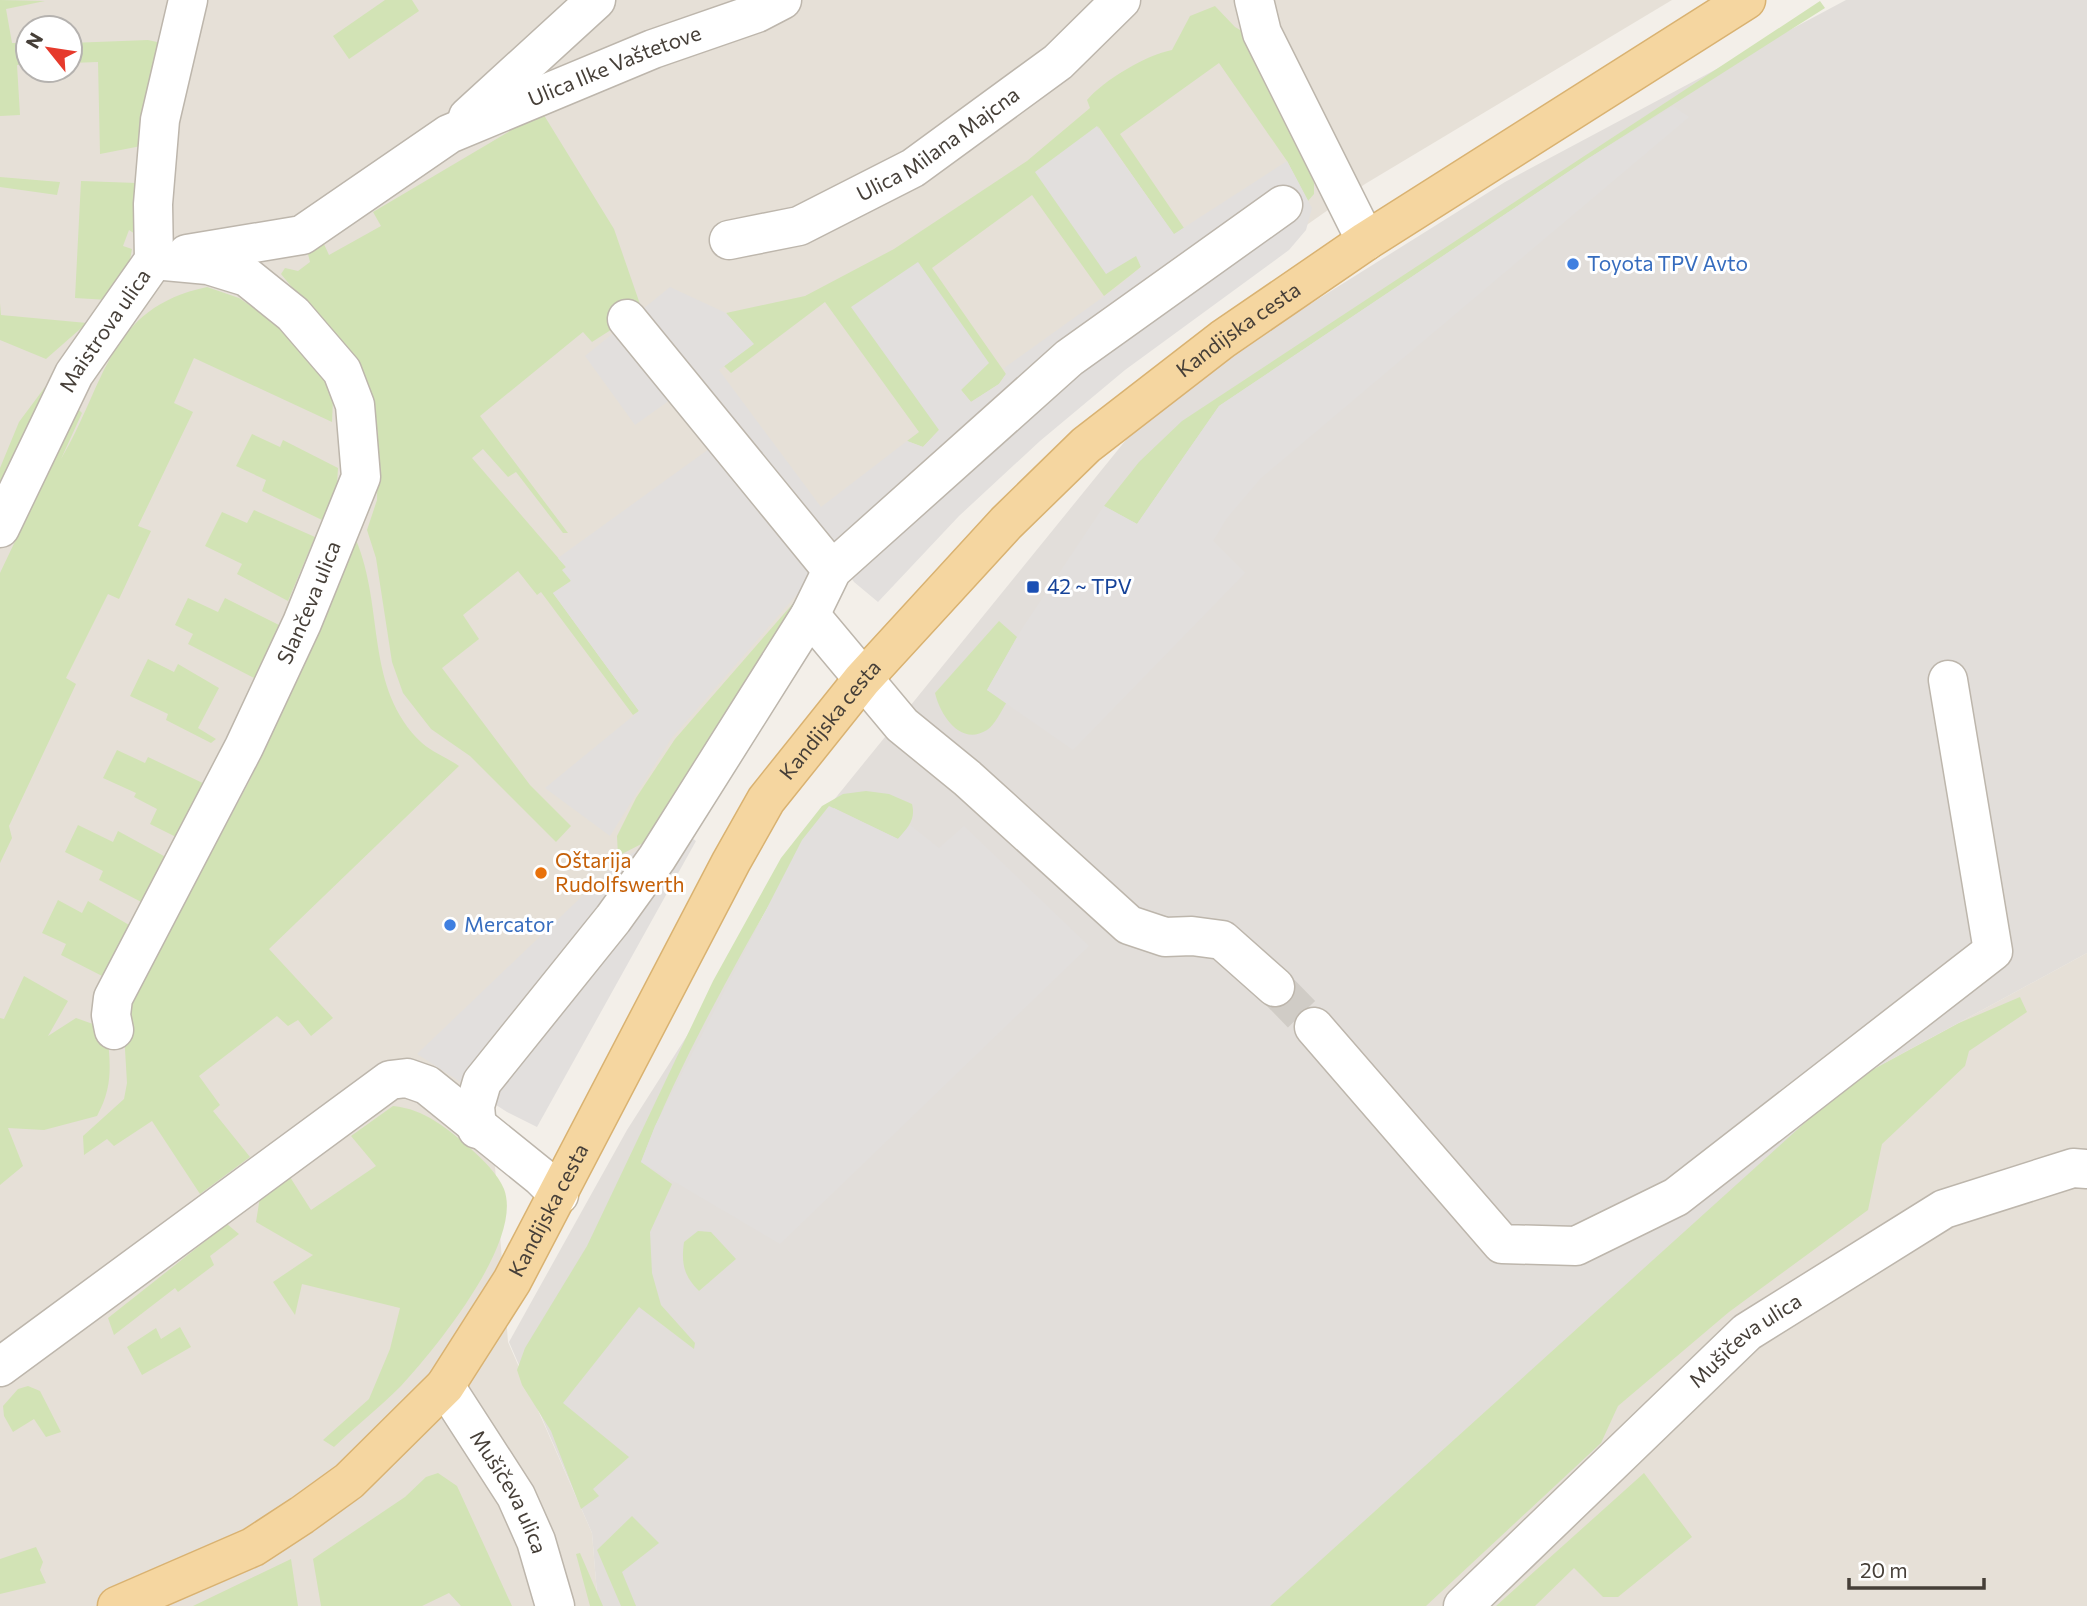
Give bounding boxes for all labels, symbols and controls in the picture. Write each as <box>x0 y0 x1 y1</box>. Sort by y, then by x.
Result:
north arrow <box>14 14 84 84</box>
street label: Ulica Ilke Vaštetove <box>524 19 704 111</box>
text: N <box>20 28 47 52</box>
street label: Ulica Milana Majcna <box>852 81 1023 206</box>
place label: Toyota TPV Avto <box>1587 250 1748 275</box>
marker: Toyota TPV Avto <box>1565 256 1581 272</box>
street label: Maistrova ulica <box>53 263 155 396</box>
street label: Kandijska cesta <box>1171 276 1304 382</box>
street label: Slančeva ulica <box>271 537 345 668</box>
place label: 42 ~ TPV <box>1047 573 1132 598</box>
marker: 42 ~ TPV <box>1025 579 1041 595</box>
street label: Kandijska cesta <box>773 654 885 784</box>
place label: Oštarija Rudolfswerth <box>555 847 685 896</box>
marker: Oštarija Rudolfswerth <box>533 865 549 881</box>
place label: Mercator <box>464 911 554 936</box>
marker: Mercator <box>442 917 458 933</box>
street label: Kandijska cesta <box>503 1139 593 1280</box>
street label: Mušičeva ulica <box>1683 1287 1805 1392</box>
street label: Mušičeva ulica <box>466 1425 553 1556</box>
scale bar <box>1849 1546 1984 1590</box>
text: 20 m <box>1860 1557 1908 1582</box>

